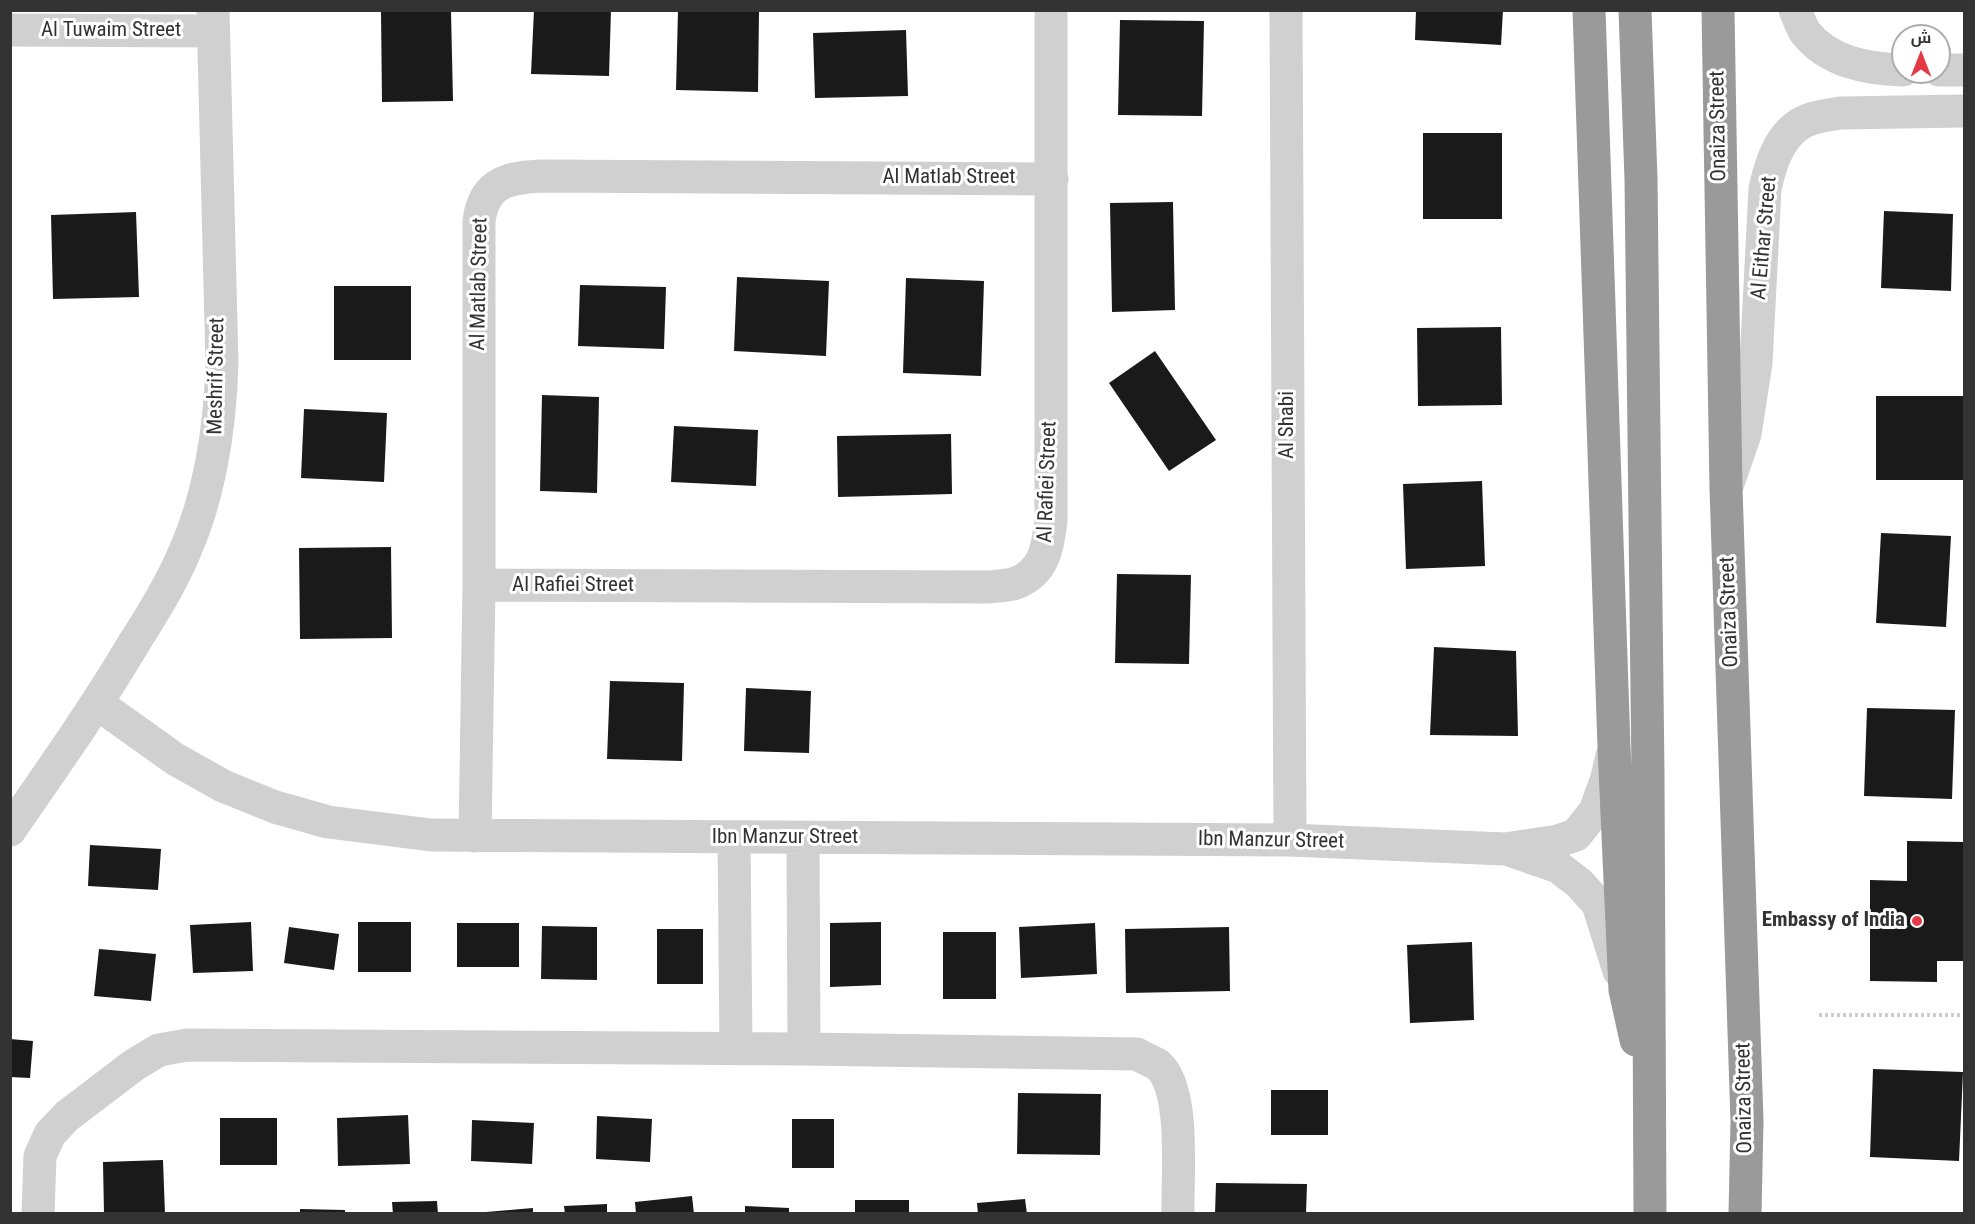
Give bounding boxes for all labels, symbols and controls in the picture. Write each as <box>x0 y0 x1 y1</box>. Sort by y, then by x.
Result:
street label: Al Tuwaim Street <box>41 18 181 44</box>
north arrow <box>1891 24 1951 84</box>
text: ش <box>1911 28 1931 47</box>
street label: Onaiza Street <box>1705 70 1733 182</box>
street label: Al Matlab Street <box>882 165 1016 191</box>
street label: Al Eithar Street <box>1747 175 1783 301</box>
street label: Al Matlab Street <box>466 217 494 351</box>
street label: Meshrif Street <box>203 317 231 435</box>
street label: Al Shabi <box>1275 391 1301 459</box>
street label: Al Rafiei Street <box>1033 421 1063 543</box>
street label: Onaiza Street <box>1715 556 1745 668</box>
street label: Al Rafiei Street <box>512 573 634 599</box>
street label: Ibn Manzur Street <box>712 825 858 851</box>
street label: Ibn Manzur Street <box>1198 827 1344 855</box>
place label: Embassy of India <box>1762 908 1905 934</box>
marker: Embassy of India <box>1910 914 1924 928</box>
street label: Onaiza Street <box>1731 1042 1759 1154</box>

